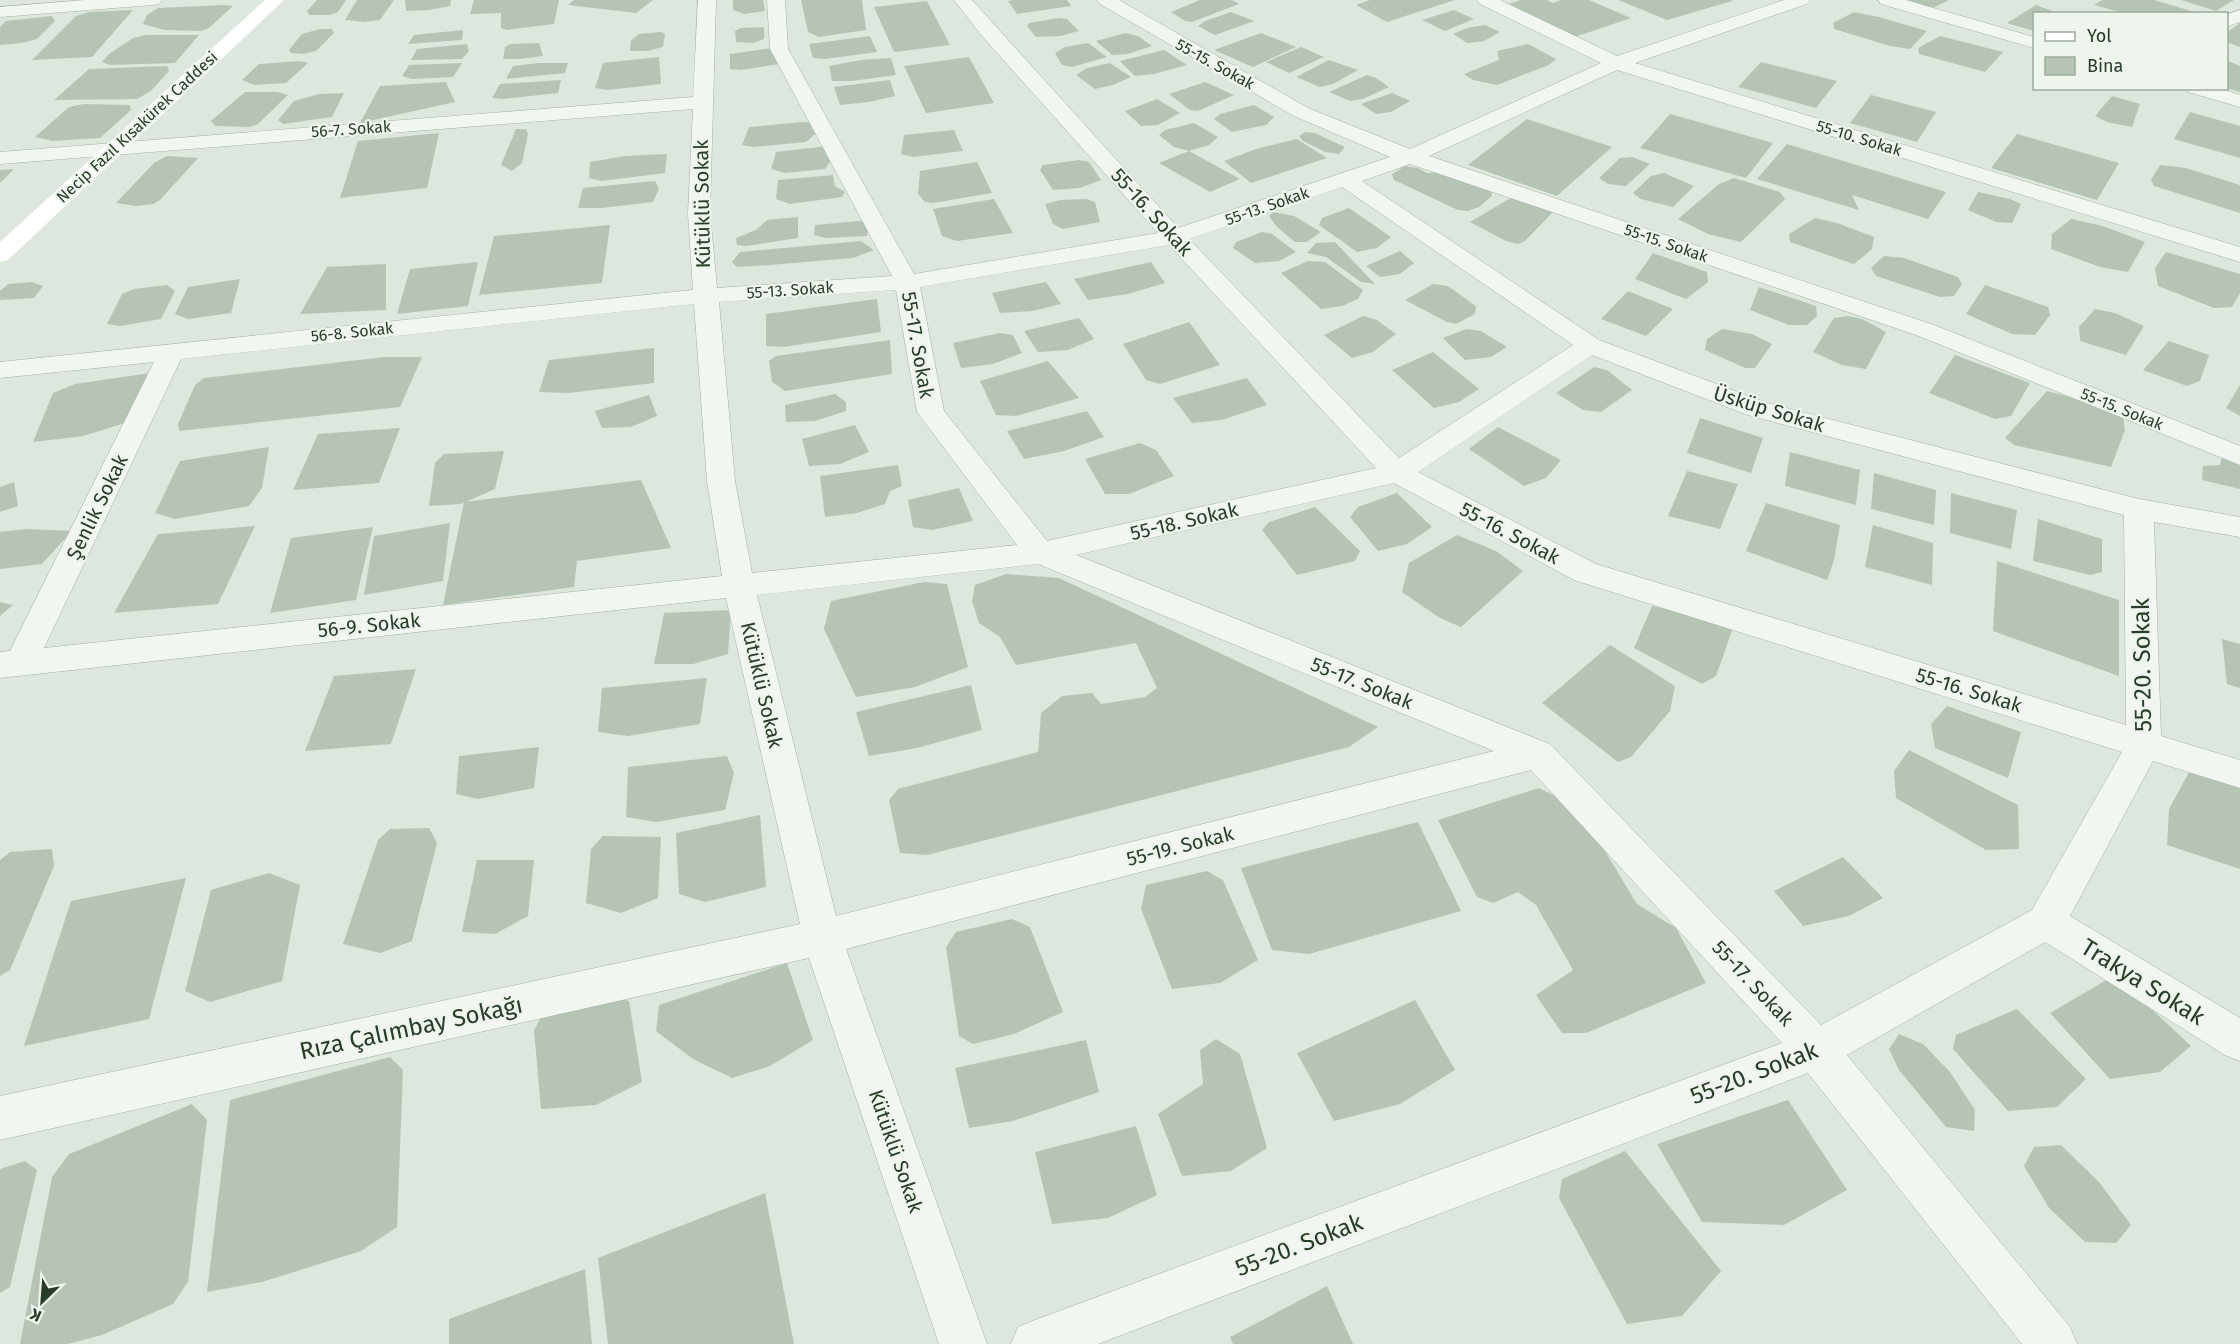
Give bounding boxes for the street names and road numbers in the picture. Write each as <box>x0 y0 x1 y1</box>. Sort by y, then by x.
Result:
street label: 55-15. Sokak <box>1172 35 1258 94</box>
street label: Necip Fazıl Kısakürek Caddesi <box>53 47 221 207</box>
street label: 55-10. Sokak <box>1814 116 1905 160</box>
street label: 56-7. Sokak <box>310 117 392 141</box>
street label: Kütüklü Sokak <box>689 139 715 269</box>
street label: 55-16. Sokak <box>1106 163 1198 261</box>
street label: 55-13. Sokak <box>1223 183 1312 229</box>
street label: 55-15. Sokak <box>1622 220 1711 266</box>
street label: 55-13. Sokak <box>746 277 835 303</box>
street label: 55-17. Sokak <box>897 290 939 401</box>
street label: 56-8. Sokak <box>310 318 395 346</box>
street label: Üsküp Sokak <box>1710 381 1828 438</box>
street label: 55-15. Sokak <box>2078 384 2167 434</box>
street label: Şenlik Sokak <box>61 450 134 564</box>
street label: 55-18. Sokak <box>1128 497 1241 545</box>
street label: 55-16. Sokak <box>1456 497 1565 570</box>
street label: 55-20. Sokak <box>2127 597 2157 732</box>
street label: 56-9. Sokak <box>317 608 422 642</box>
street label: Kütüklü Sokak <box>736 620 788 751</box>
street label: 55-17. Sokak <box>1307 652 1417 715</box>
street label: 55-16. Sokak <box>1913 662 2026 718</box>
street label: 55-19. Sokak <box>1124 821 1237 871</box>
street label: Trakya Sokak <box>2076 933 2211 1032</box>
street label: 55-17. Sokak <box>1707 935 1799 1031</box>
street label: Rıza Çalımbay Sokağı <box>297 991 525 1065</box>
street label: 55-20. Sokak <box>1686 1036 1822 1110</box>
street label: Kütüklü Sokak <box>864 1086 929 1217</box>
street label: 55-20. Sokak <box>1231 1208 1367 1282</box>

